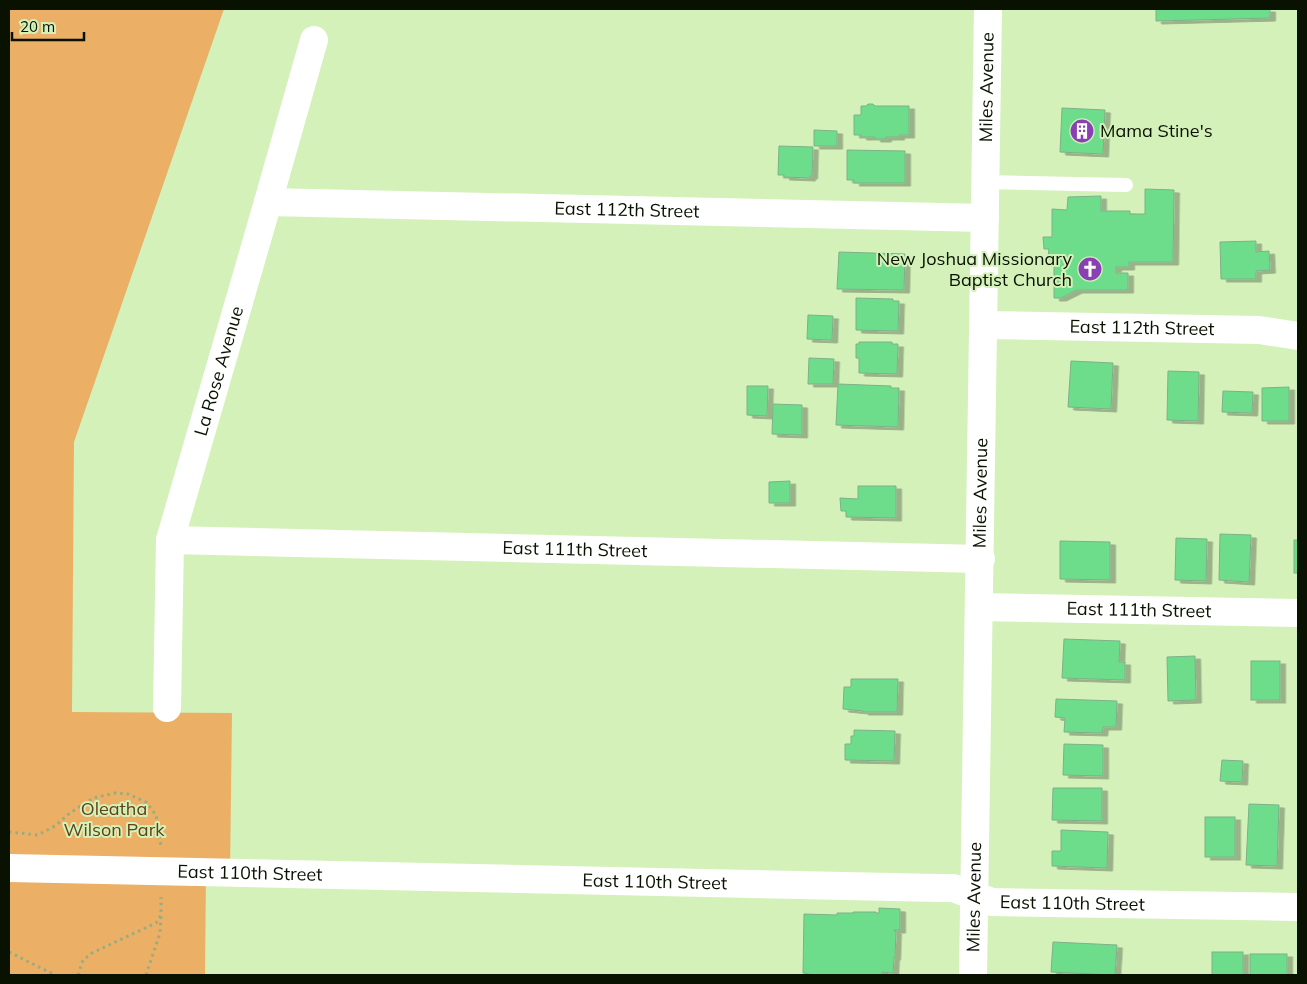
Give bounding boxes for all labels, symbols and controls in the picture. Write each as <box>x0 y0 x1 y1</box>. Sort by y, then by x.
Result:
scale bar <box>12 10 85 42</box>
text: 20 m <box>20 17 55 36</box>
street label: Miles Avenue <box>974 32 999 142</box>
building icon: Mama Stine's <box>1069 118 1095 144</box>
place label: Mama Stine's <box>1100 119 1213 142</box>
street label: East 112th Street <box>554 196 700 223</box>
place label: New Joshua Missionary Baptist Church <box>877 247 1072 291</box>
church icon: New Joshua Missionary Baptist Church <box>1077 256 1103 282</box>
street label: La Rose Avenue <box>189 303 248 438</box>
street label: East 112th Street <box>1069 315 1215 340</box>
street label: Miles Avenue <box>968 438 992 548</box>
street label: East 111th Street <box>502 536 648 562</box>
street label: East 111th Street <box>1066 597 1212 622</box>
park label: Oleatha Wilson Park <box>64 797 165 841</box>
street label: Miles Avenue <box>961 842 986 952</box>
street label: East 110th Street <box>177 860 323 886</box>
street label: East 110th Street <box>582 868 728 894</box>
street label: East 110th Street <box>1000 890 1145 915</box>

